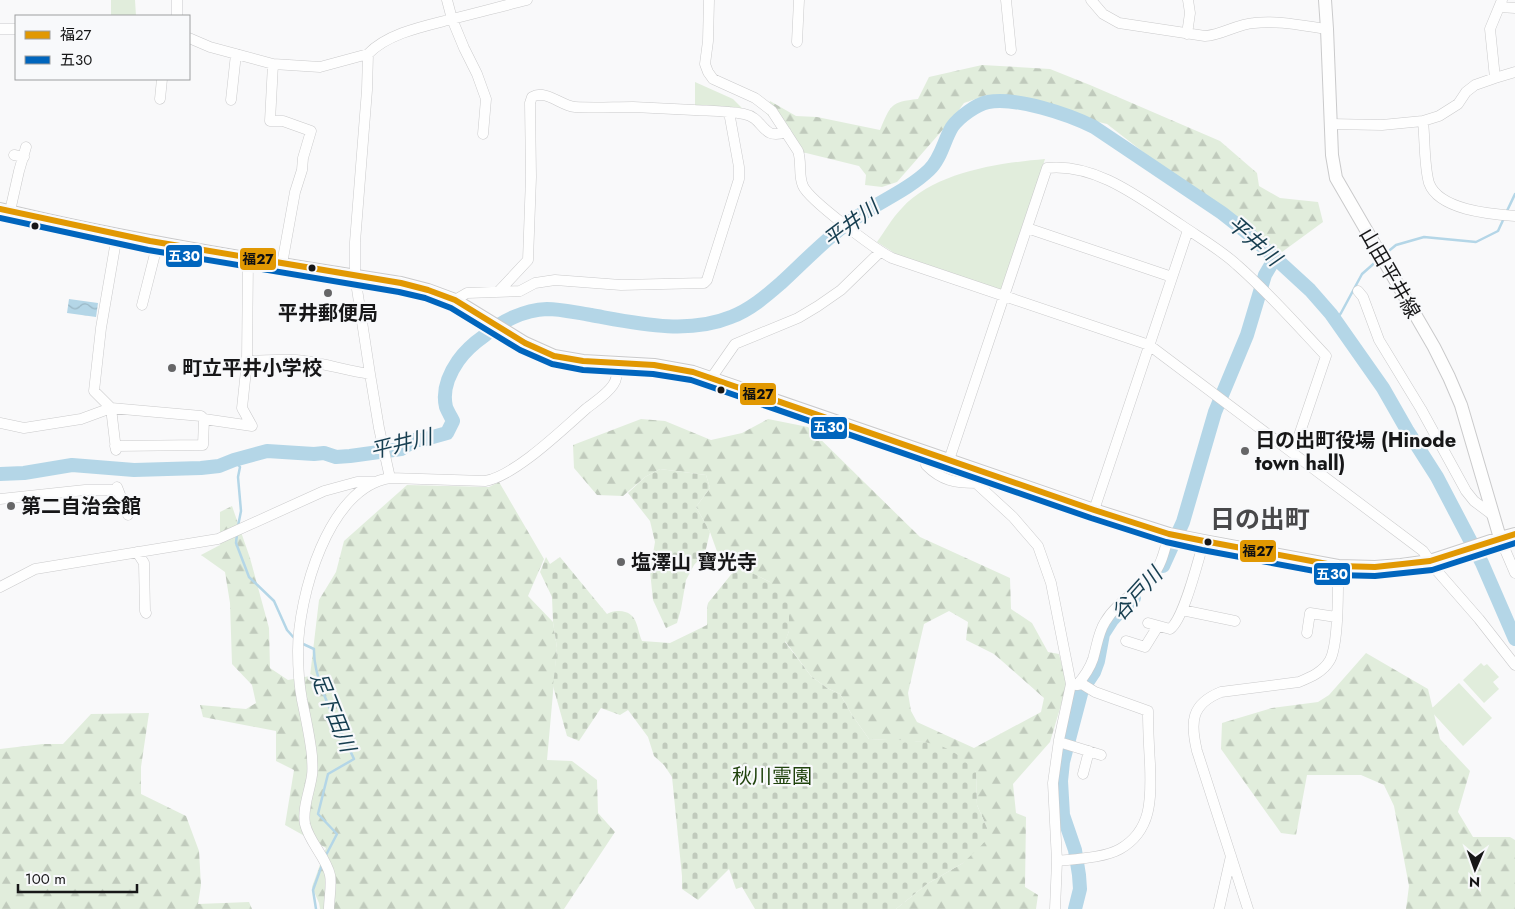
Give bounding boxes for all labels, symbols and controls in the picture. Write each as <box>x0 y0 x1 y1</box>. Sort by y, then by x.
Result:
legend <box>15 15 190 80</box>
text: 福27 <box>60 24 92 46</box>
text: 五30 <box>60 49 92 71</box>
water label: 平井川 <box>817 192 887 255</box>
water label: 平井川 <box>1220 209 1289 274</box>
unlabelled marker <box>30 221 40 231</box>
street label: 山田平井線 <box>1352 223 1427 324</box>
line badge: 五30 <box>165 244 203 268</box>
text: 五30 <box>168 246 200 266</box>
line badge: 福27 <box>239 247 277 271</box>
text: 福27 <box>242 249 274 269</box>
unlabelled marker <box>307 263 317 273</box>
marker: 平井郵便局 <box>322 287 334 299</box>
place label: 平井郵便局 <box>278 299 378 328</box>
place label: 町立平井小学校 <box>182 354 322 383</box>
marker: 町立平井小学校 <box>166 362 178 374</box>
line badge: 福27 <box>739 382 777 406</box>
text: 福27 <box>742 384 774 404</box>
unlabelled marker <box>716 385 726 395</box>
line badge: 五30 <box>810 416 848 440</box>
text: 五30 <box>813 417 845 437</box>
water label: 平井川 <box>367 421 437 466</box>
place label: 日の出町役場 (Hinode town hall) <box>1255 426 1456 478</box>
marker: 日の出町役場 (Hinode town hall) <box>1239 445 1251 457</box>
place label: 第二自治会館 <box>21 492 141 521</box>
marker: 第二自治会館 <box>5 500 17 512</box>
district label: 日の出町 <box>1210 501 1310 537</box>
unlabelled marker <box>1203 537 1213 547</box>
line badge: 福27 <box>1239 539 1277 563</box>
text: 福27 <box>1242 541 1274 561</box>
place label: 塩澤山 寶光寺 <box>631 548 757 577</box>
marker: 塩澤山 寶光寺 <box>615 556 627 568</box>
water label: 谷戸川 <box>1105 559 1171 627</box>
line badge: 五30 <box>1313 562 1351 586</box>
text: 五30 <box>1316 564 1348 584</box>
water label: 足下田川 <box>303 667 363 758</box>
park label: 秋川霊園 <box>732 762 812 791</box>
north arrow <box>1450 844 1500 894</box>
scale bar <box>18 862 136 894</box>
text: 100 m <box>25 868 66 890</box>
text: N <box>1469 872 1480 892</box>

